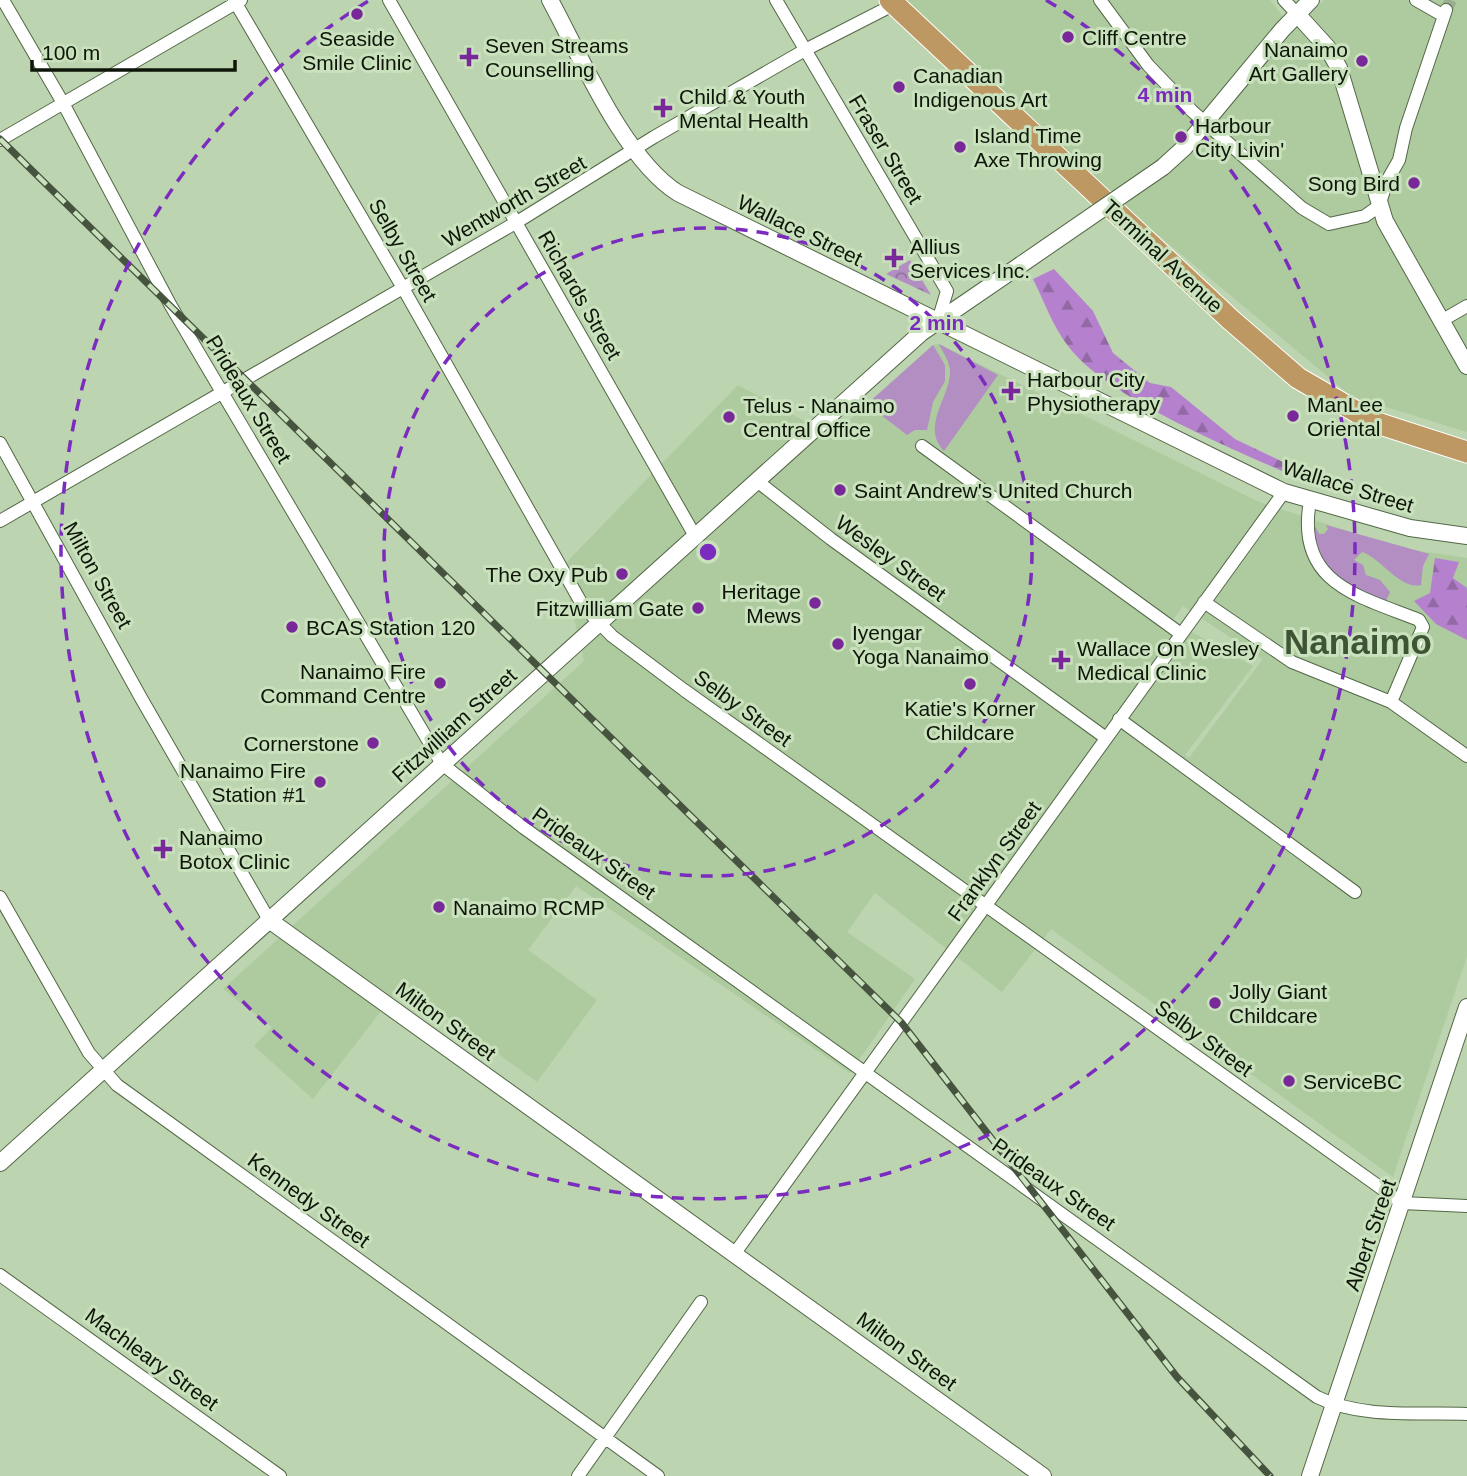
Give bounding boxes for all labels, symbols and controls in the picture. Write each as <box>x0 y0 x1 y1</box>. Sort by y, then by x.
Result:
marker: Seaside Smile Clinic <box>349 6 365 22</box>
place label: Cliff Centre <box>1082 26 1187 49</box>
place label: Seaside Smile Clinic <box>302 27 412 74</box>
scale bar <box>32 28 234 72</box>
marker: Cliff Centre <box>1060 29 1076 45</box>
place label: Seven Streams Counselling <box>485 34 629 81</box>
place label: Nanaimo Art Gallery <box>1249 38 1348 85</box>
text: 100 m <box>42 41 100 64</box>
marker: Seven Streams Counselling <box>459 47 479 67</box>
marker: Nanaimo Art Gallery <box>1354 53 1370 69</box>
place label: Canadian Indigenous Art <box>913 64 1047 111</box>
marker: Canadian Indigenous Art <box>891 79 907 95</box>
text: 4 min <box>1138 83 1192 106</box>
place label: Child & Youth Mental Health <box>679 85 809 132</box>
street label: Fraser Street <box>845 91 927 208</box>
marker: Child & Youth Mental Health <box>653 98 673 118</box>
place label: Harbour City Livin' <box>1195 114 1284 161</box>
place label: Island Time Axe Throwing <box>974 124 1102 171</box>
marker: Harbour City Livin' <box>1173 129 1189 145</box>
marker: Island Time Axe Throwing <box>952 139 968 155</box>
street label: Wentworth Street <box>438 150 590 251</box>
place label: Song Bird <box>1308 172 1400 195</box>
marker: Song Bird <box>1406 175 1422 191</box>
street label: Wallace Street <box>734 190 866 270</box>
street label: Selby Street <box>364 195 442 305</box>
street label: Terminal Avenue <box>1099 195 1227 317</box>
street label: Richards Street <box>534 227 626 364</box>
place label: Allius Services Inc. <box>910 235 1030 282</box>
marker: Allius Services Inc. <box>884 248 904 268</box>
text: 2 min <box>910 311 964 334</box>
street label: Prideaux Street <box>202 331 296 467</box>
place label: Harbour City Physiotherapy <box>1027 368 1161 415</box>
marker: Harbour City Physiotherapy <box>1001 381 1021 401</box>
place label: ManLee Oriental <box>1307 393 1383 440</box>
place label: Telus - Nanaimo Central Office <box>743 394 895 441</box>
marker: ManLee Oriental <box>1285 408 1301 424</box>
marker: Telus - Nanaimo Central Office <box>721 409 737 425</box>
street label: Wallace Street <box>1280 455 1416 517</box>
place label: Saint Andrew's United Church <box>854 479 1132 502</box>
marker: Saint Andrew's United Church <box>832 482 848 498</box>
street label: Wesley Street <box>832 510 951 606</box>
street label: Milton Street <box>59 518 137 632</box>
centre of rings <box>696 540 720 564</box>
place label: The Oxy Pub <box>485 563 608 586</box>
marker: The Oxy Pub <box>614 566 630 582</box>
place label: Heritage Mews <box>722 580 801 627</box>
marker: Heritage Mews <box>807 595 823 611</box>
place label: Fitzwilliam Gate <box>536 597 684 620</box>
marker: Fitzwilliam Gate <box>690 600 706 616</box>
place label: BCAS Station 120 <box>306 616 475 639</box>
marker: BCAS Station 120 <box>284 619 300 635</box>
place label: Iyengar Yoga Nanaimo <box>852 621 989 668</box>
district label: Nanaimo <box>1284 622 1432 661</box>
marker: Iyengar Yoga Nanaimo <box>830 636 846 652</box>
place label: Wallace On Wesley Medical Clinic <box>1077 637 1260 684</box>
marker: Wallace On Wesley Medical Clinic <box>1051 650 1071 670</box>
place label: Nanaimo Fire Command Centre <box>260 660 426 707</box>
street label: Fitzwilliam Street <box>387 663 521 787</box>
street label: Selby Street <box>690 665 796 751</box>
marker: Nanaimo Fire Command Centre <box>432 675 448 691</box>
marker: Katie's Korner Childcare <box>962 676 978 692</box>
place label: Katie's Korner Childcare <box>904 697 1036 744</box>
place label: Cornerstone <box>243 732 359 755</box>
marker: Cornerstone <box>365 735 381 751</box>
place label: Nanaimo Fire Station #1 <box>180 759 306 806</box>
marker: Nanaimo Fire Station #1 <box>312 774 328 790</box>
street label: Franklyn Street <box>943 797 1045 925</box>
street label: Prideaux Street <box>528 802 660 904</box>
place label: Nanaimo Botox Clinic <box>179 826 290 873</box>
marker: Nanaimo Botox Clinic <box>153 839 173 859</box>
place label: Nanaimo RCMP <box>453 896 605 919</box>
marker: Nanaimo RCMP <box>431 899 447 915</box>
street label: Milton Street <box>392 977 501 1065</box>
place label: Jolly Giant Childcare <box>1229 980 1327 1027</box>
street label: Selby Street <box>1151 995 1257 1081</box>
marker: Jolly Giant Childcare <box>1207 995 1223 1011</box>
place label: ServiceBC <box>1303 1070 1402 1093</box>
marker: ServiceBC <box>1281 1073 1297 1089</box>
street label: Prideaux Street <box>988 1133 1120 1235</box>
street label: Kennedy Street <box>244 1148 374 1252</box>
street label: Albert Street <box>1340 1176 1400 1294</box>
street label: Machleary Street <box>81 1303 223 1415</box>
street label: Milton Street <box>853 1307 962 1395</box>

